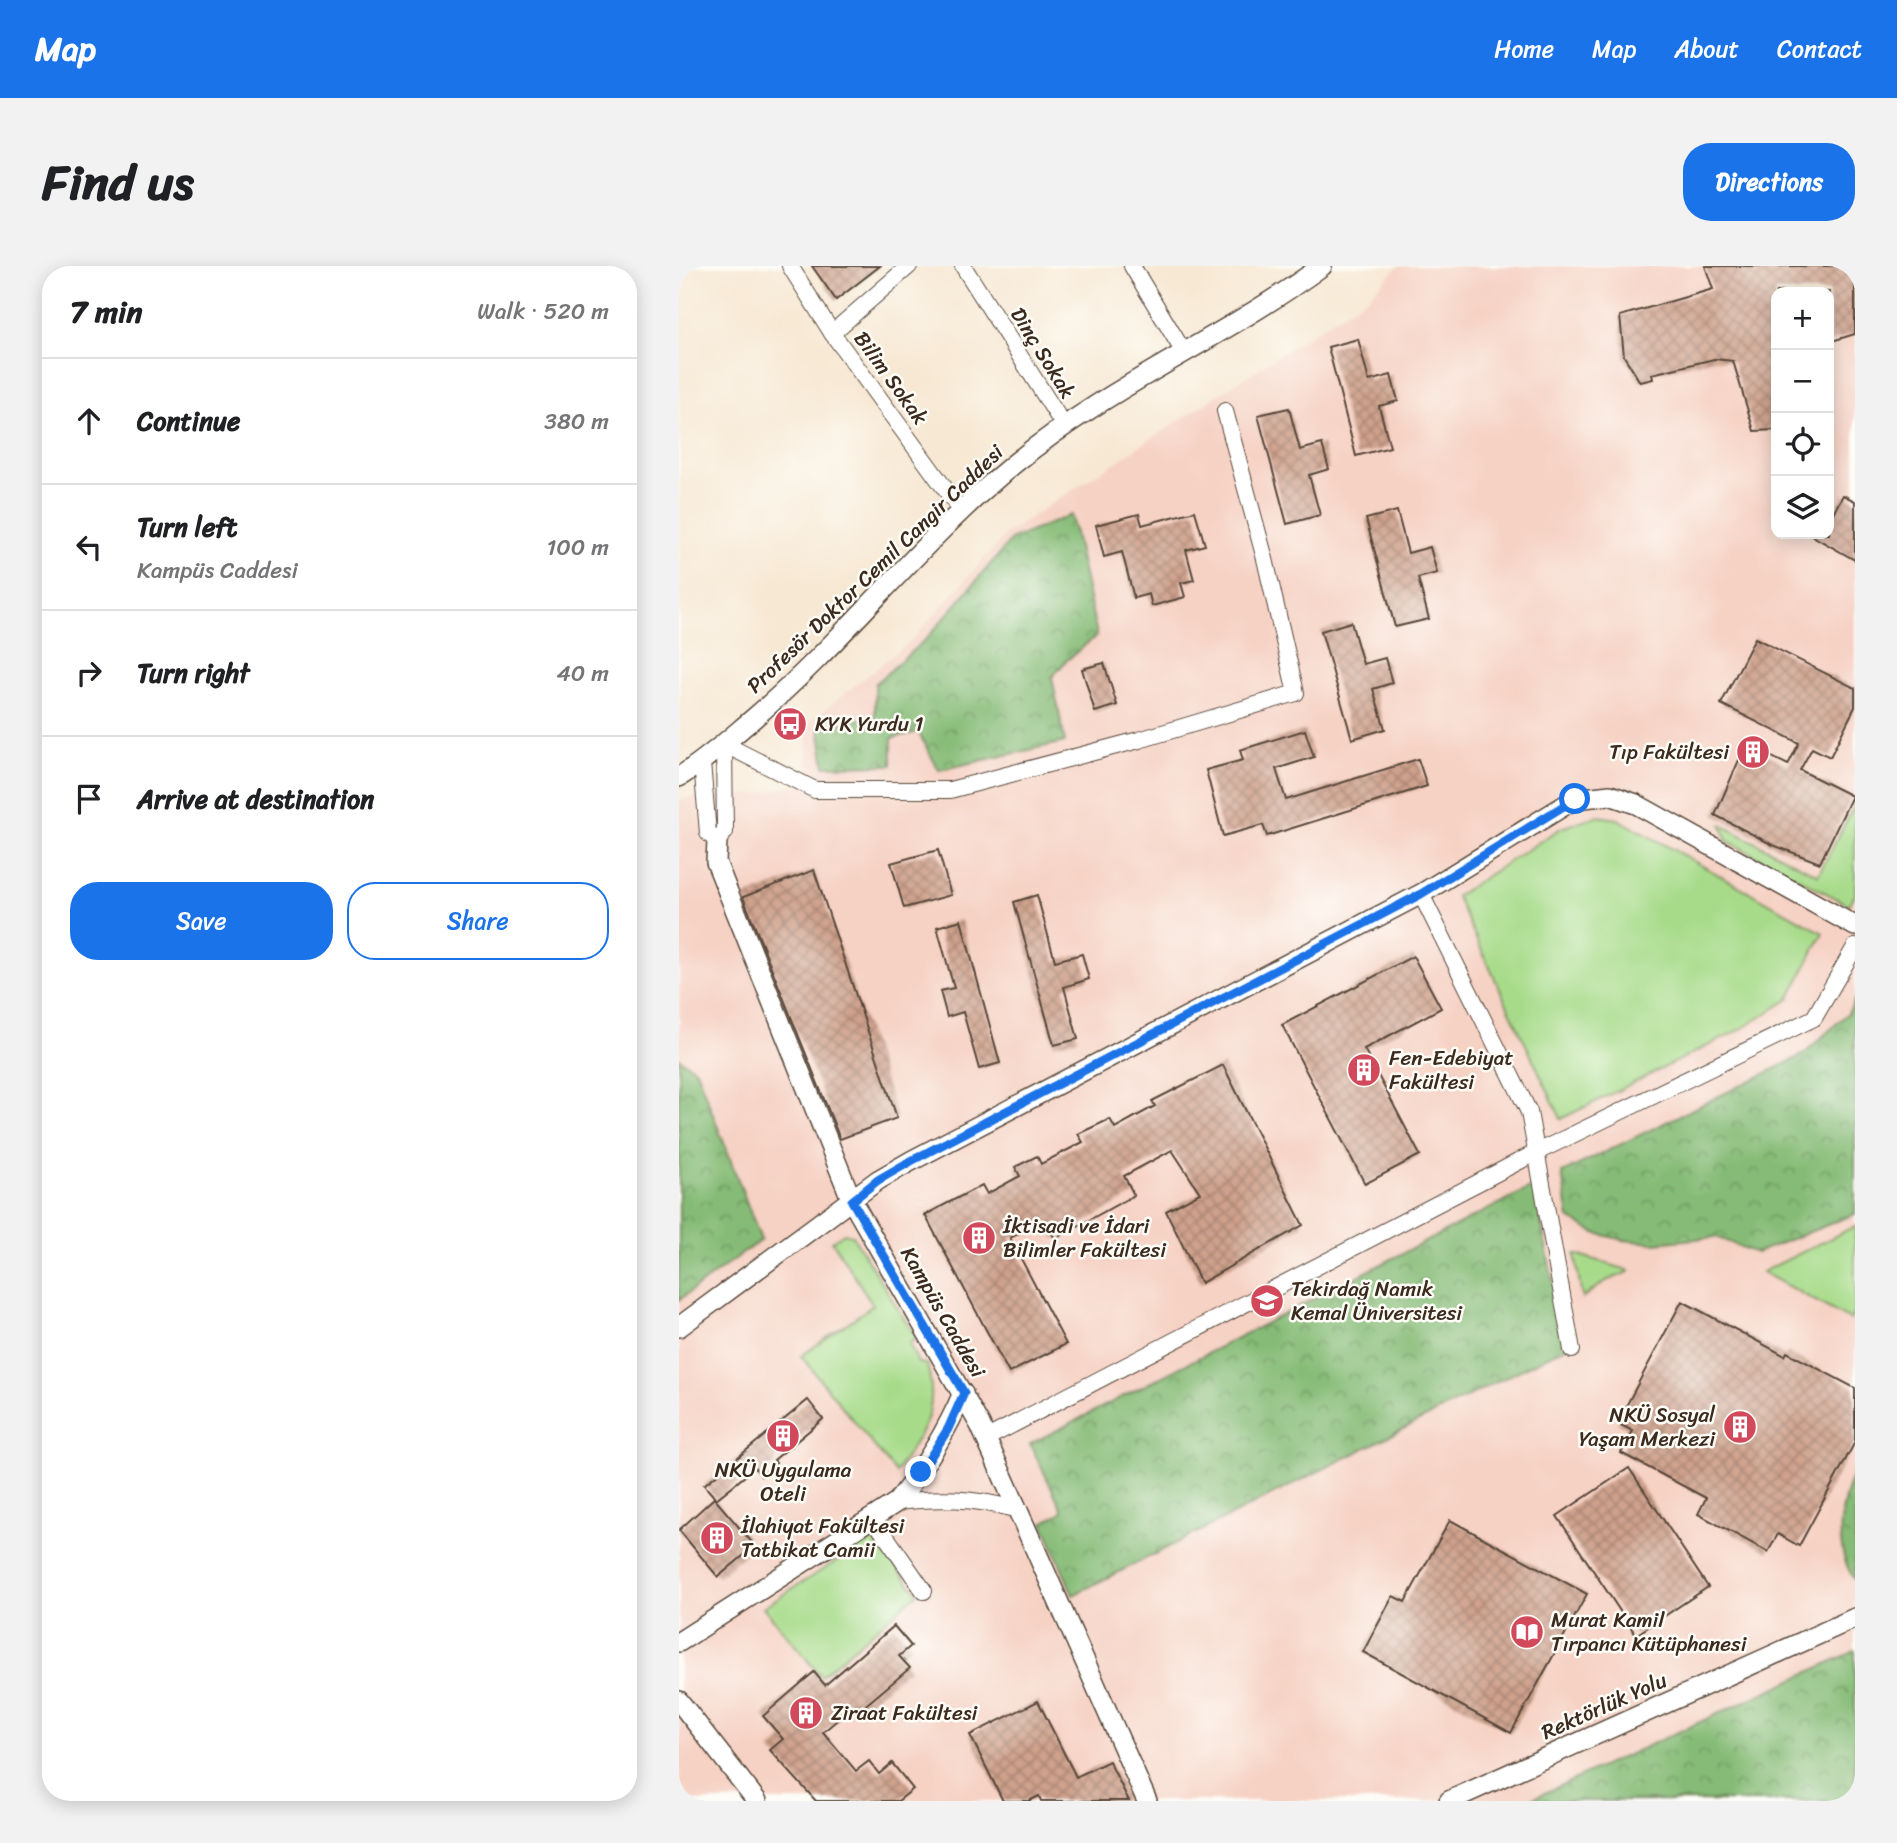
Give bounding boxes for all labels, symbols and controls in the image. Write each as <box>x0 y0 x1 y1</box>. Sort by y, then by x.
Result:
text: Map <box>35 20 96 78</box>
text: Home <box>1494 28 1554 70</box>
text: Map <box>1592 28 1636 70</box>
text: About <box>1674 28 1739 70</box>
text: Contact <box>1777 28 1862 70</box>
text: Find us <box>42 139 194 226</box>
button: Directions <box>1683 143 1855 221</box>
text: 7 min <box>70 285 142 339</box>
map controls <box>1771 287 1834 539</box>
button: + <box>1771 287 1834 350</box>
text: Walk · 520 m <box>477 291 609 332</box>
street label: Dinç Sokak <box>1000 300 1086 406</box>
street label: Bilim Sokak <box>844 323 939 434</box>
button: − <box>1771 350 1834 413</box>
text: Continue <box>137 398 240 444</box>
text: 380 m <box>544 401 609 442</box>
icon: ahead <box>70 402 108 440</box>
button: locate <box>1771 413 1834 476</box>
street label: Profesör Doktor Cemil Cangir Caddesi <box>737 434 1014 703</box>
button: layers <box>1771 476 1834 539</box>
text: Turn left <box>137 504 237 550</box>
text: 100 m <box>546 527 609 568</box>
icon: left <box>70 528 108 566</box>
text: Kampüs Caddesi <box>137 550 298 591</box>
text: Turn right <box>137 650 250 696</box>
text: 40 m <box>556 653 609 694</box>
icon: right <box>70 654 108 692</box>
bus stop icon: KYK Yurdu 1 <box>771 705 809 743</box>
place label: KYK Yurdu 1 <box>815 705 924 743</box>
place label: Tıp Fakültesi <box>1609 733 1730 771</box>
building icon: Tıp Fakültesi <box>1734 733 1772 771</box>
text: Arrive at destination <box>137 776 374 822</box>
icon: arrive <box>70 780 108 818</box>
route start <box>1559 783 1590 814</box>
button: Save <box>70 882 333 960</box>
button: Share <box>347 882 609 960</box>
place label: Fen-Edebiyat Fakültesi <box>1389 1039 1513 1101</box>
building icon: Fen-Edebiyat Fakültesi <box>1345 1051 1383 1089</box>
place label: İktisadi ve İdari Bilimler Fakültesi <box>1002 1207 1167 1269</box>
building icon: İktisadi ve İdari Bilimler Fakültesi <box>960 1219 998 1257</box>
street label: Kampüs Caddesi <box>890 1239 997 1386</box>
place label: Tekirdağ Namık Kemal Üniversitesi <box>1291 1270 1463 1332</box>
school or university icon: Tekirdağ Namık Kemal Üniversitesi <box>1248 1282 1286 1320</box>
place label: NKÜ Sosyal Yaşam Merkezi <box>1579 1396 1716 1458</box>
building icon: NKÜ Sosyal Yaşam Merkezi <box>1721 1408 1759 1446</box>
building icon: NKÜ Uygulama Oteli <box>764 1417 802 1455</box>
place label: NKÜ Uygulama Oteli <box>715 1451 852 1513</box>
route end <box>905 1456 936 1487</box>
place label: İlahiyat Fakültesi Tatbikat Camii <box>740 1507 906 1569</box>
building icon: İlahiyat Fakültesi Tatbikat Camii <box>698 1519 736 1557</box>
place label: Murat Kamil Tırpancı Kütüphanesi <box>1551 1601 1748 1663</box>
library icon: Murat Kamil Tırpancı Kütüphanesi <box>1508 1613 1546 1651</box>
street label: Rektörlük Yolu <box>1535 1661 1674 1751</box>
building icon: Ziraat Fakültesi <box>787 1694 825 1732</box>
place label: Ziraat Fakültesi <box>831 1694 979 1732</box>

